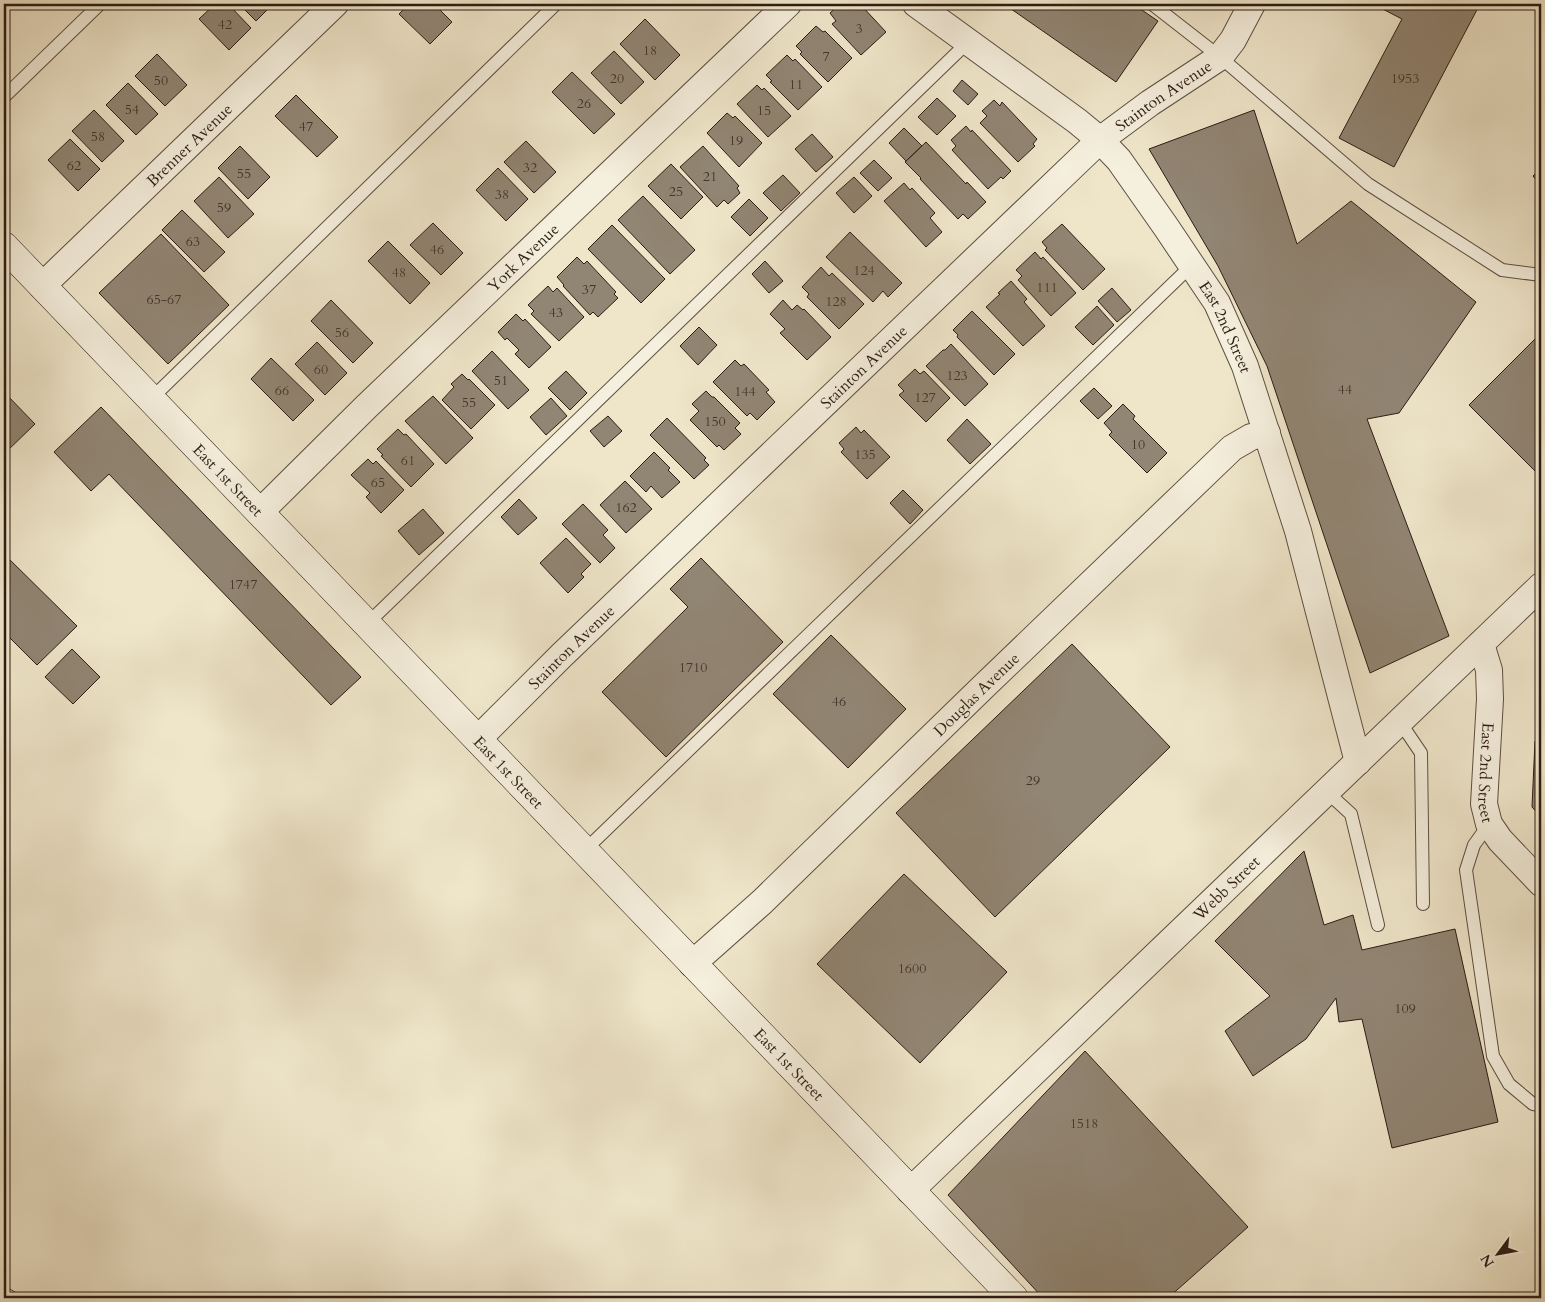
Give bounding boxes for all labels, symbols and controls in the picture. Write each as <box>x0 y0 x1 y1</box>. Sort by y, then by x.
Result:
house number: 42 <box>218 15 232 34</box>
house number: 3 <box>855 19 863 38</box>
house number: 18 <box>643 41 657 60</box>
house number: 7 <box>822 47 830 66</box>
street label: Stainton Avenue <box>1111 55 1216 137</box>
house number: 20 <box>610 69 624 88</box>
house number: 1953 <box>1391 69 1419 88</box>
house number: 50 <box>154 71 168 90</box>
house number: 11 <box>789 75 803 94</box>
house number: 26 <box>577 94 591 113</box>
street label: Brenner Avenue <box>142 99 237 192</box>
house number: 54 <box>125 100 139 119</box>
house number: 15 <box>757 101 771 120</box>
house number: 47 <box>299 117 313 136</box>
house number: 58 <box>91 127 105 146</box>
house number: 19 <box>729 131 743 150</box>
house number: 62 <box>67 156 81 175</box>
house number: 32 <box>523 158 537 177</box>
house number: 55 <box>237 164 251 183</box>
house number: 21 <box>703 167 717 186</box>
house number: 25 <box>669 182 683 201</box>
house number: 38 <box>495 185 509 204</box>
house number: 59 <box>217 198 231 217</box>
street label: York Avenue <box>483 219 564 297</box>
house number: 63 <box>186 232 200 251</box>
house number: 46 <box>430 240 444 259</box>
house number: 124 <box>853 261 875 280</box>
house number: 48 <box>392 263 406 282</box>
street label: East 2nd Street <box>1193 277 1256 376</box>
house number: 111 <box>1036 278 1058 297</box>
house number: 37 <box>582 280 596 299</box>
house number: 65-67 <box>147 290 181 309</box>
house number: 128 <box>825 292 847 311</box>
house number: 43 <box>549 303 563 322</box>
street label: Stainton Avenue <box>816 320 912 414</box>
house number: 56 <box>335 323 349 342</box>
house number: 60 <box>314 360 328 379</box>
house number: 123 <box>946 366 968 385</box>
house number: 51 <box>494 371 508 390</box>
house number: 44 <box>1338 380 1352 399</box>
house number: 66 <box>275 381 289 400</box>
house number: 144 <box>734 382 756 401</box>
house number: 127 <box>914 388 936 407</box>
house number: 55 <box>462 393 476 412</box>
house number: 150 <box>704 412 726 431</box>
house number: 10 <box>1131 435 1145 454</box>
street label: East 1st Street <box>188 439 268 522</box>
house number: 135 <box>854 445 876 464</box>
house number: 61 <box>401 451 415 470</box>
house number: 65 <box>371 473 385 492</box>
house number: 162 <box>615 498 637 517</box>
house number: 1747 <box>229 575 257 594</box>
street label: Stainton Avenue <box>524 600 620 695</box>
street label: Douglas Avenue <box>929 648 1025 742</box>
house number: 1710 <box>679 658 707 677</box>
house number: 46 <box>832 692 846 711</box>
street label: East 2nd Street <box>1472 722 1499 825</box>
street label: East 1st Street <box>468 731 548 814</box>
house number: 29 <box>1026 771 1040 790</box>
street label: Webb Street <box>1188 851 1265 927</box>
house number: 1600 <box>898 959 926 978</box>
house number: 109 <box>1394 999 1416 1018</box>
street label: East 1st Street <box>749 1024 829 1106</box>
house number: 1518 <box>1070 1114 1098 1133</box>
north arrow <box>1472 1230 1522 1280</box>
text: N <box>1476 1250 1499 1271</box>

